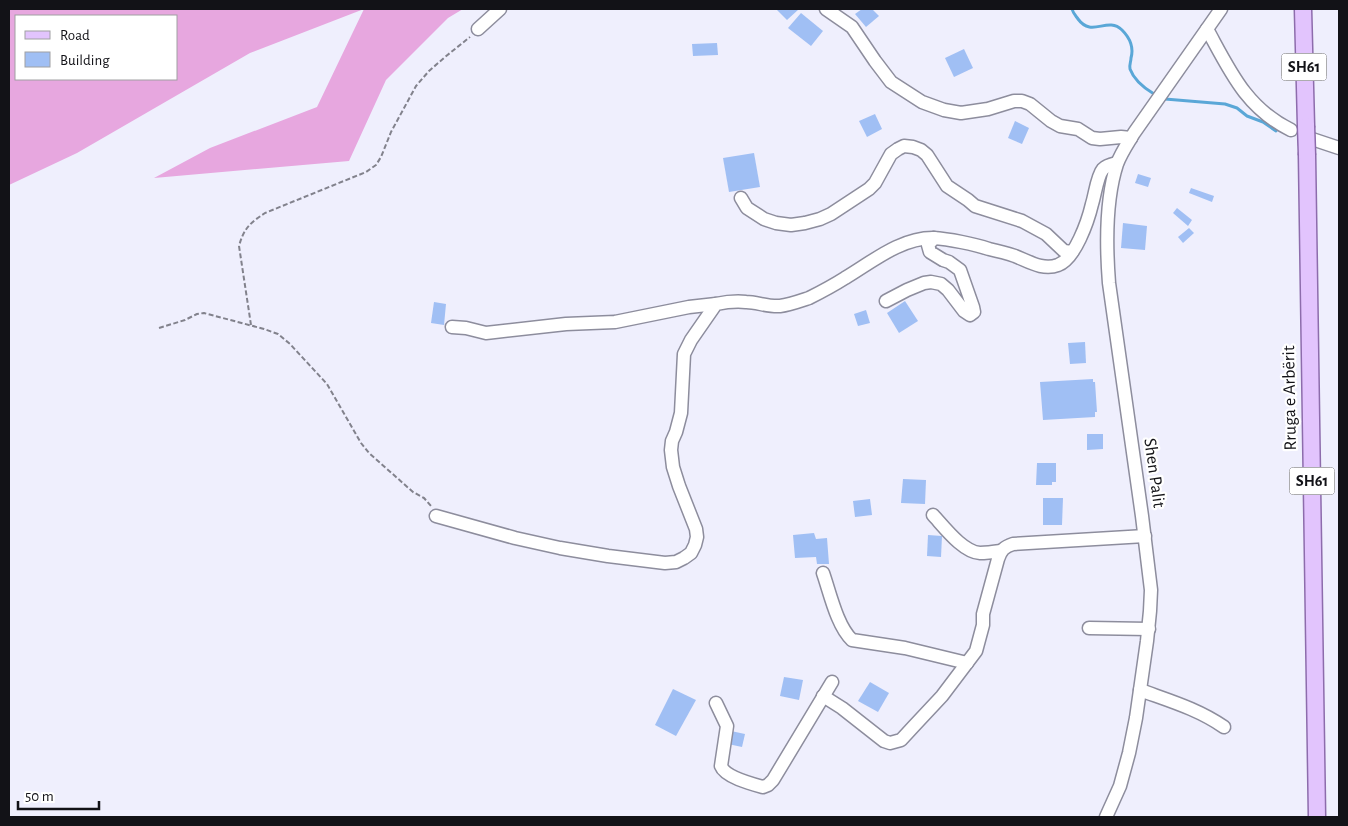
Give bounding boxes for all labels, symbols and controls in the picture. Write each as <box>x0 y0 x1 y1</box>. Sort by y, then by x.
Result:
legend <box>15 15 178 80</box>
text: Road <box>60 28 90 43</box>
text: Building <box>60 53 110 68</box>
road number: SH61 <box>1282 54 1326 80</box>
street label: Rruga e Arbërit <box>1280 345 1300 451</box>
street label: Shen Palit <box>1140 437 1168 509</box>
road number: SH61 <box>1290 468 1334 494</box>
scale bar <box>18 778 99 810</box>
text: 50 m <box>25 789 54 804</box>

